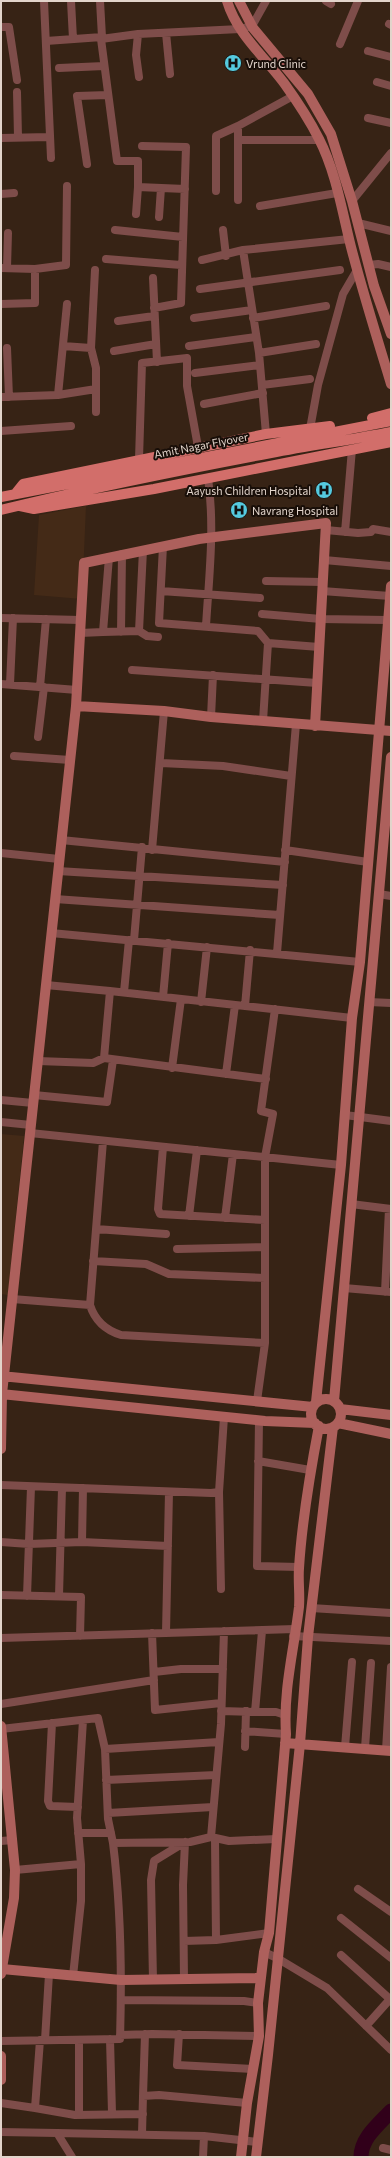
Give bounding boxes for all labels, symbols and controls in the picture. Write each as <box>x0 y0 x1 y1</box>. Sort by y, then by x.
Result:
hospital icon: Vrund Clinic <box>223 53 243 73</box>
place label: Vrund Clinic <box>246 57 306 70</box>
street label: Amit Nagar Flyover <box>153 429 250 460</box>
hospital icon: Aayush Children Hospital <box>314 480 334 500</box>
place label: Aayush Children Hospital <box>186 484 311 497</box>
hospital icon: Navrang Hospital <box>229 500 249 520</box>
place label: Navrang Hospital <box>252 504 338 517</box>

